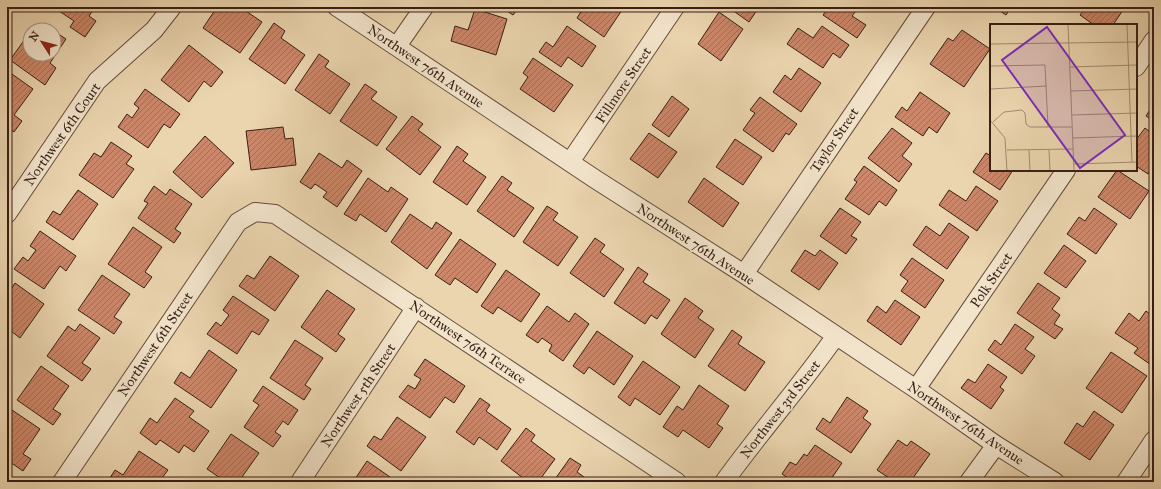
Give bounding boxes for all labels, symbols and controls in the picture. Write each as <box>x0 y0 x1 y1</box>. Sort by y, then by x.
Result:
street label: Northwest 76th Avenue <box>364 21 487 112</box>
north arrow <box>22 22 62 62</box>
inset map <box>990 24 1137 171</box>
text: N <box>26 28 43 44</box>
street label: Fillmore Street <box>592 44 655 127</box>
street label: Northwest 6th Court <box>21 79 104 189</box>
street label: Taylor Street <box>806 104 862 176</box>
street label: Northwest 76th Avenue <box>634 200 758 289</box>
street label: Polk Street <box>967 249 1016 311</box>
street label: Northwest 6th Street <box>114 289 197 400</box>
street label: Northwest 76th Terrace <box>406 297 530 388</box>
street label: Northwest 5th Street <box>317 340 399 450</box>
street label: Northwest 3rd Street <box>737 357 824 462</box>
street label: Northwest 76th Avenue <box>904 378 1027 469</box>

